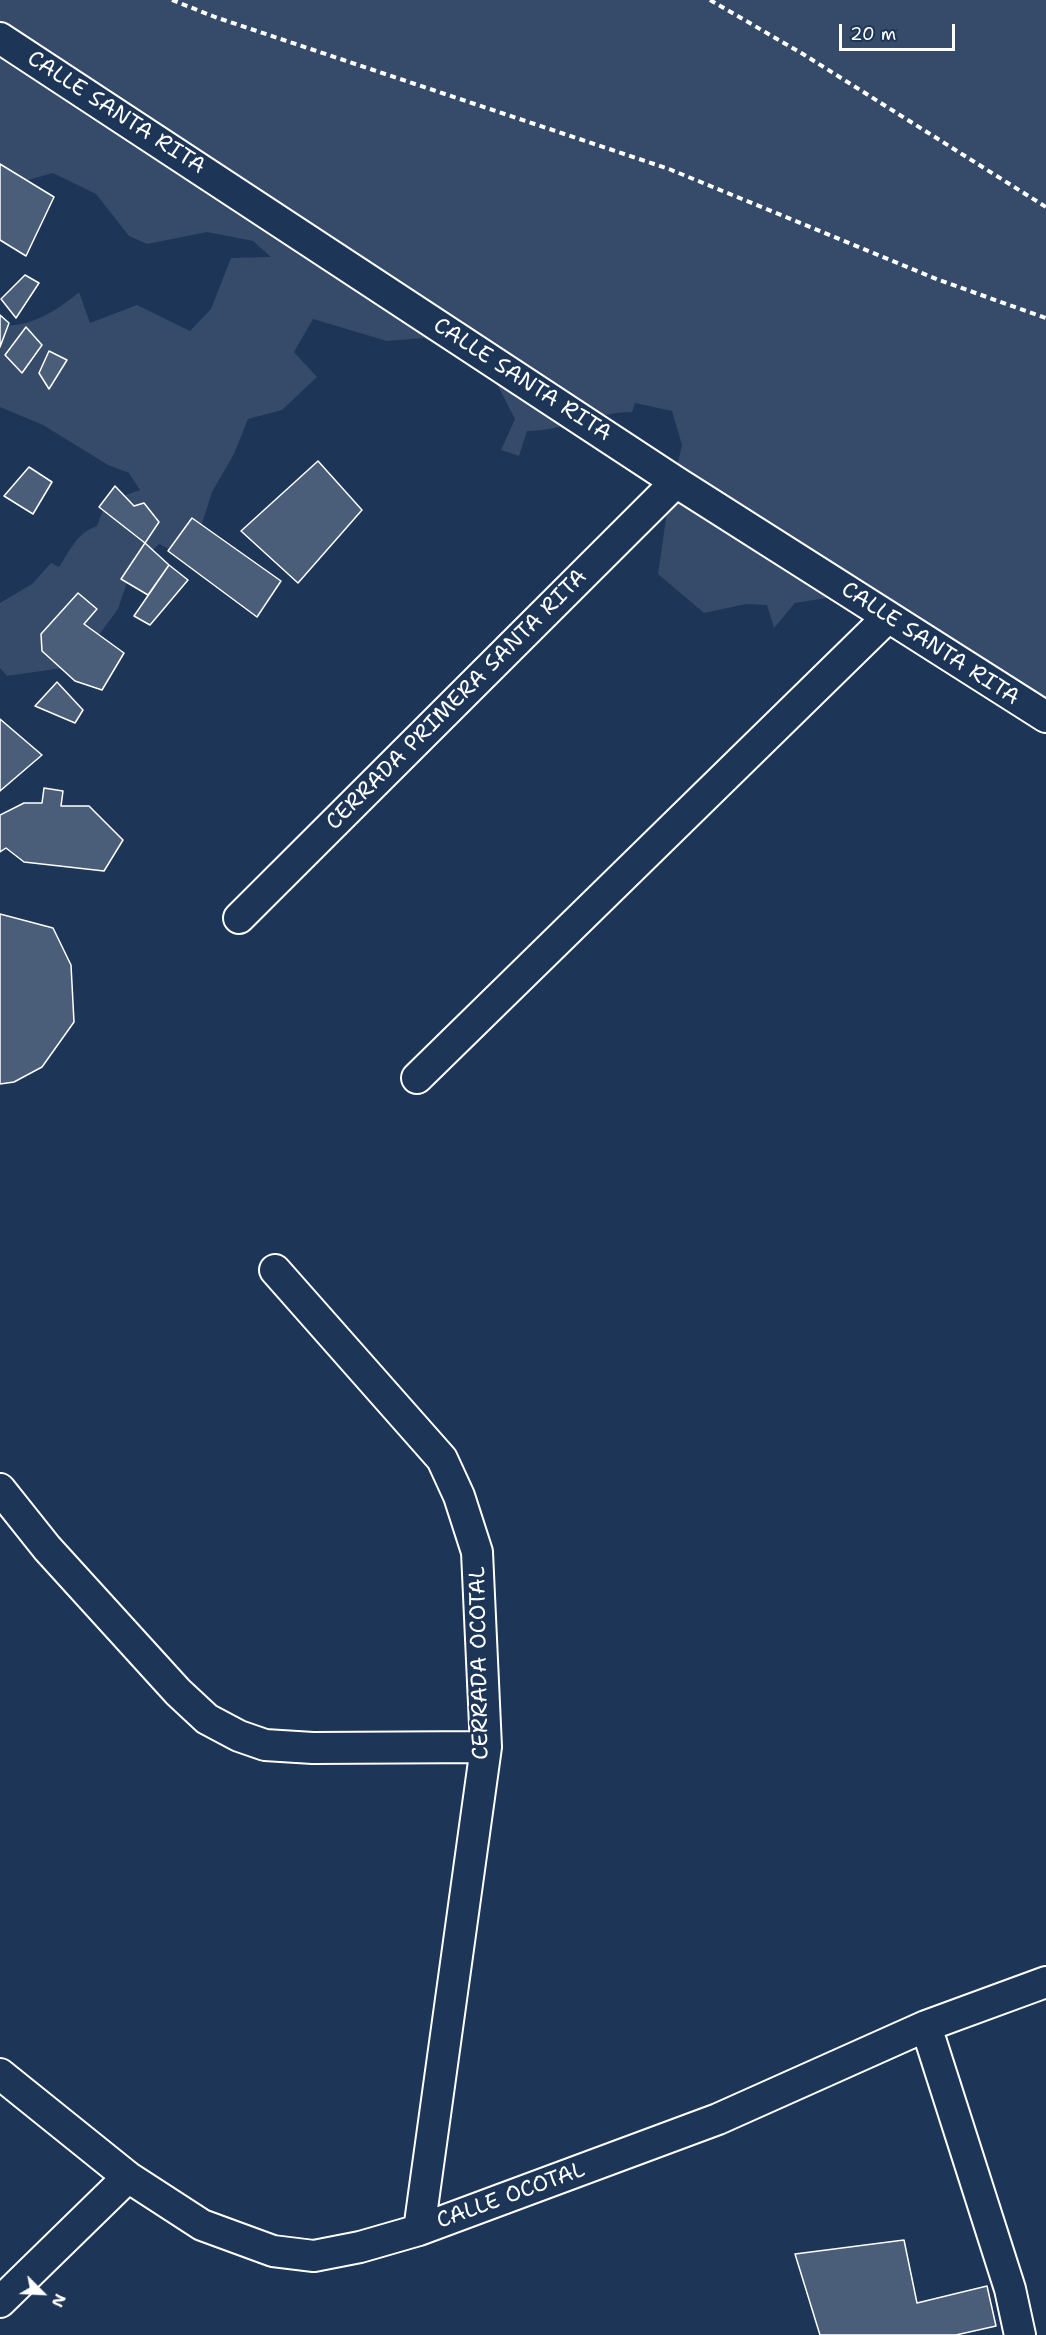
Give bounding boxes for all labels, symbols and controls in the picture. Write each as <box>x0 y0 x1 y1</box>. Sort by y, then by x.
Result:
scale bar <box>842 12 958 50</box>
text: 20 m <box>850 22 896 46</box>
street label: CALLE SANTA RITA <box>22 46 210 180</box>
street label: CALLE SANTA RITA <box>428 313 616 447</box>
street label: CERRADA PRIMERA SANTA RITA <box>321 564 593 836</box>
street label: CALLE SANTA RITA <box>836 577 1024 711</box>
street label: CERRADA OCOTAL <box>465 1566 495 1760</box>
street label: CALLE OCOTAL <box>433 2157 589 2235</box>
north arrow <box>12 2263 72 2323</box>
text: N <box>47 2290 71 2311</box>

